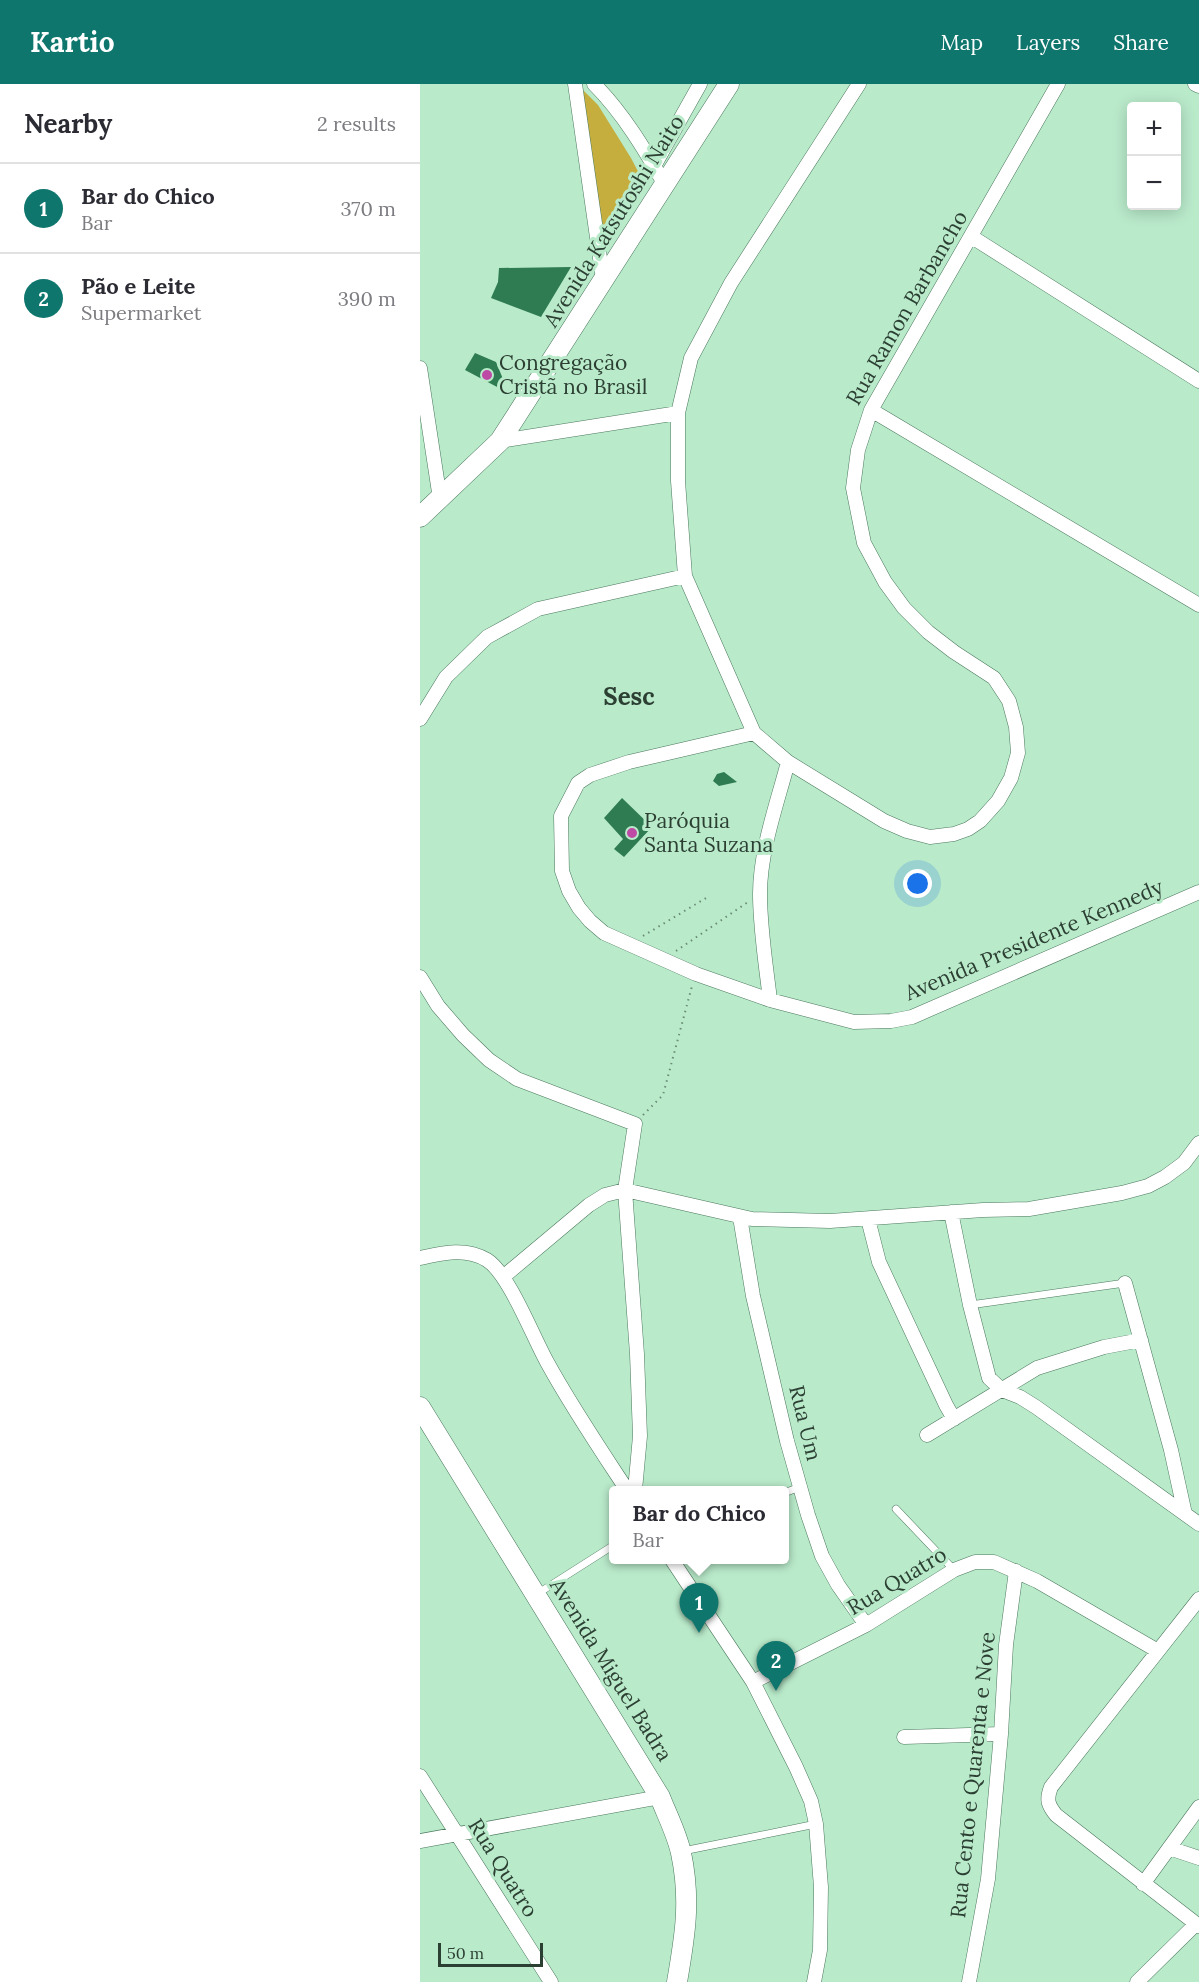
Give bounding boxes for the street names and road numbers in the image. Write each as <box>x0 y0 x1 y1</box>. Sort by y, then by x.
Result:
street label: Avenida Katsutoshi Naito <box>537 110 690 333</box>
street label: Rua Ramon Barbancho <box>840 206 973 410</box>
street label: Avenida Presidente Kennedy <box>900 873 1167 1007</box>
street label: Rua Um <box>783 1382 828 1464</box>
street label: Rua Quatro <box>842 1540 951 1621</box>
street label: Avenida Miguel Badra <box>544 1573 679 1766</box>
street label: Rua Cento e Quarenta e Nove <box>944 1630 1001 1919</box>
street label: Rua Quatro <box>462 1813 544 1922</box>

